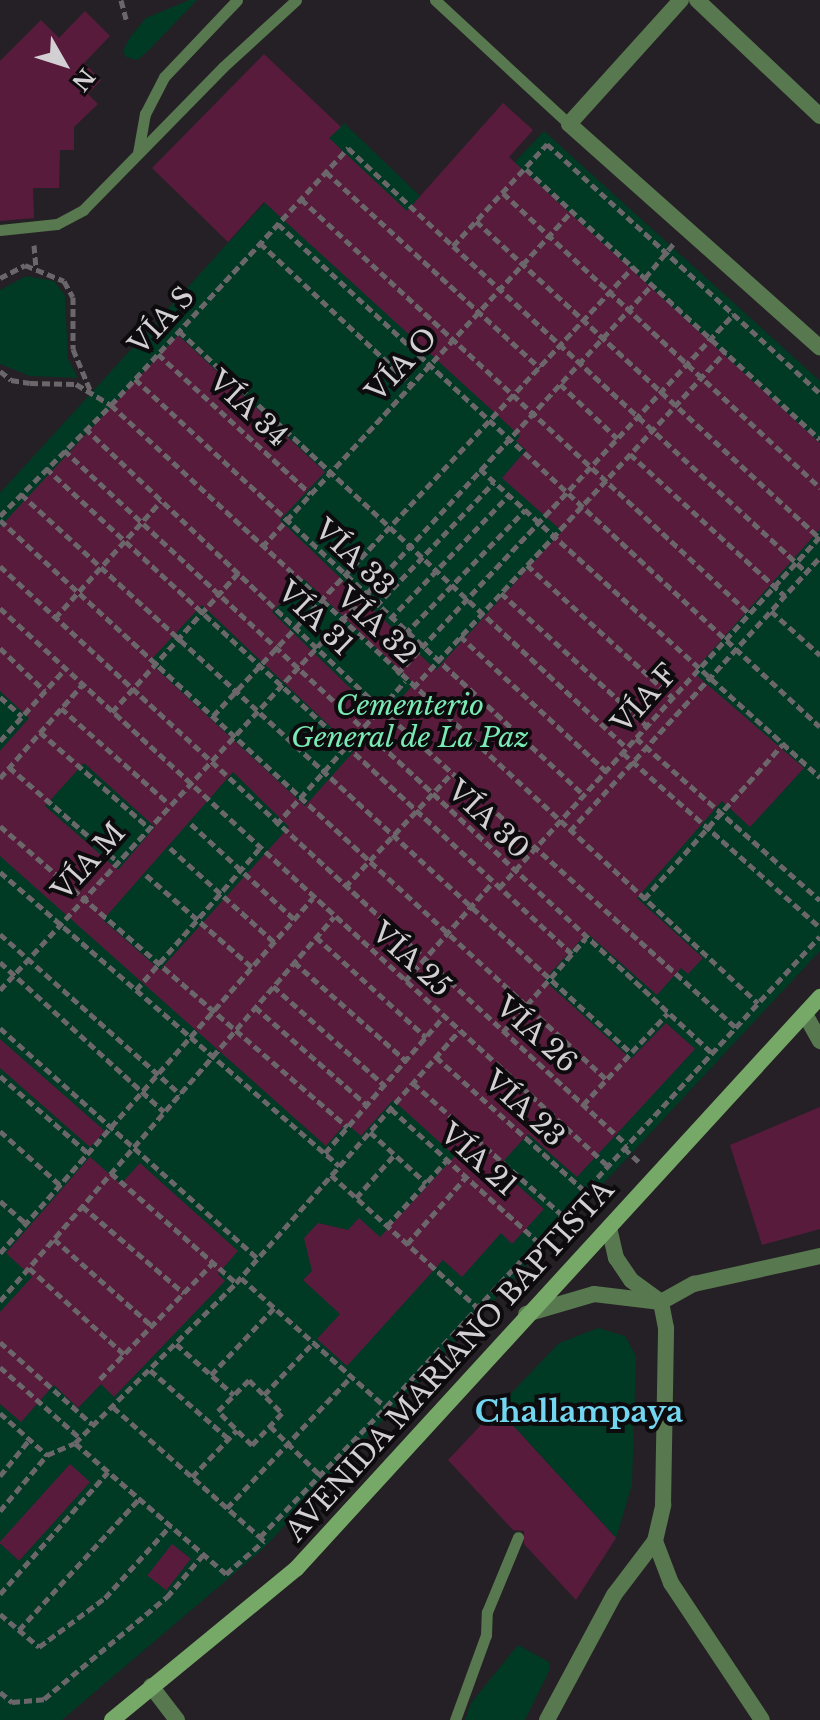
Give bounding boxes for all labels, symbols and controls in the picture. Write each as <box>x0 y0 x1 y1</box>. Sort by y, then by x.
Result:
north arrow <box>24 24 104 104</box>
text: N <box>66 63 100 96</box>
street label: VÍA S <box>122 280 202 362</box>
street label: VÍA O <box>359 321 445 409</box>
street label: VÍA 34 <box>201 364 295 454</box>
street label: VÍA 33 <box>307 512 401 604</box>
street label: VÍA 31 <box>270 575 360 663</box>
street label: VÍA 32 <box>329 580 423 672</box>
street label: VÍA F <box>605 657 685 741</box>
park label: Cementerio General de La Paz <box>290 689 530 755</box>
street label: VÍA 30 <box>440 773 536 867</box>
street label: VÍA M <box>45 816 133 908</box>
street label: VÍA 25 <box>364 915 458 1005</box>
street label: VÍA 26 <box>488 990 584 1080</box>
street label: VÍA 23 <box>476 1064 572 1154</box>
street label: VÍA 21 <box>432 1116 524 1204</box>
street label: AVENIDA MARIANO BAPTISTA <box>279 1173 621 1549</box>
district label: Challampaya <box>475 1394 683 1430</box>

